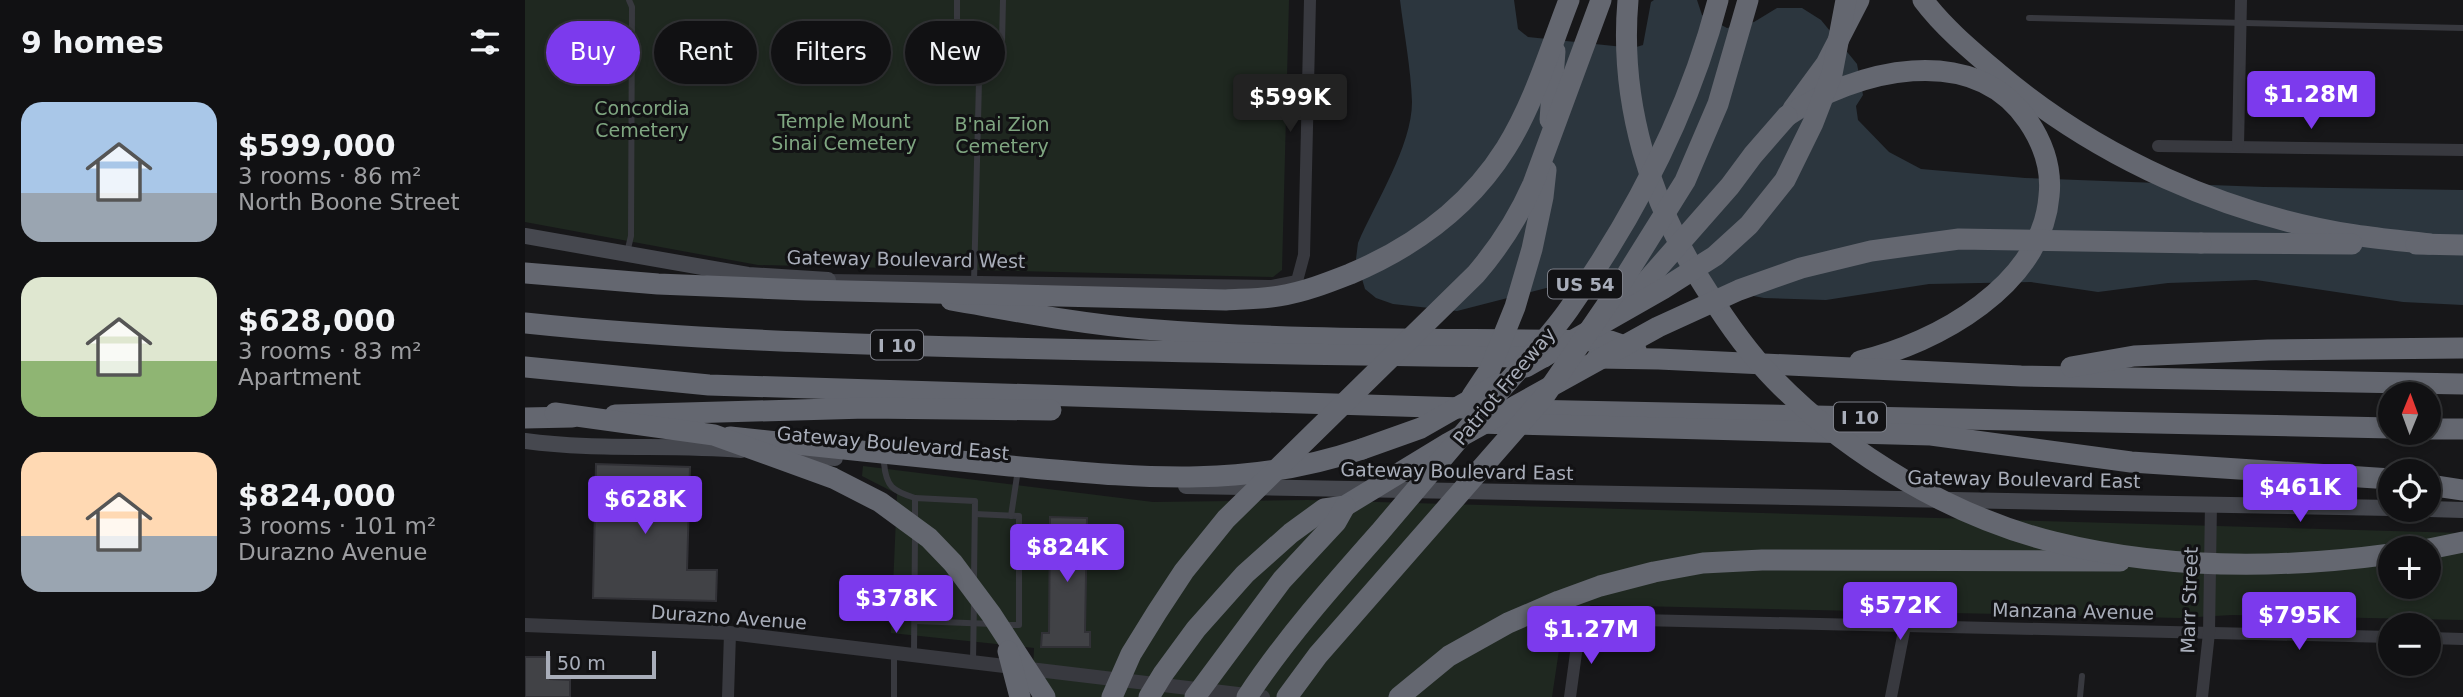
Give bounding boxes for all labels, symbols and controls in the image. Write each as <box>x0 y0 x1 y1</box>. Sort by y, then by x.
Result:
chip: Buy <box>546 21 640 84</box>
chip: Rent <box>654 21 757 84</box>
chip: Filters <box>771 21 891 84</box>
chip: New <box>905 21 1005 84</box>
icon: filters <box>466 23 504 61</box>
text: 9 homes <box>21 25 164 60</box>
pin: $1.28M <box>2254 72 2368 131</box>
pin: $599K <box>1241 74 1339 134</box>
text: $1.28M <box>2263 81 2359 107</box>
text: $599K <box>1249 84 1331 110</box>
park label: Concordia Cemetery <box>594 97 690 141</box>
park label: Temple Mount Sinai Cemetery <box>771 110 917 154</box>
park label: B'nai Zion Cemetery <box>954 113 1050 157</box>
text: $599,000 <box>238 128 396 163</box>
icon: home <box>77 130 161 214</box>
text: 3 rooms · 86 m² <box>238 163 422 189</box>
text: North Boone Street <box>238 189 460 215</box>
street label: Gateway Boulevard West <box>786 246 1026 272</box>
road number: US 54 <box>1548 270 1622 298</box>
text: $628,000 <box>238 303 396 338</box>
icon: home <box>77 305 161 389</box>
street label: Patriot Freeway <box>1448 323 1560 449</box>
road number: I 10 <box>871 330 923 360</box>
text: 3 rooms · 83 m² <box>238 338 422 364</box>
text: Apartment <box>238 364 361 390</box>
north arrow <box>2378 382 2441 444</box>
map controls <box>2378 382 2441 676</box>
road number: I 10 <box>1834 402 1886 432</box>
street label: Gateway Boulevard East <box>776 422 1010 464</box>
street label: Gateway Boulevard East <box>1340 458 1574 484</box>
button: locate <box>2378 459 2441 522</box>
pin: $461K <box>2251 464 2349 524</box>
street label: Gateway Boulevard East <box>1907 466 2141 492</box>
text: $461K <box>2259 474 2341 500</box>
pin: $628K <box>596 476 694 536</box>
text: $824,000 <box>238 478 396 513</box>
icon: home <box>77 480 161 564</box>
text: $628K <box>604 486 686 512</box>
text: 3 rooms · 101 m² <box>238 513 436 539</box>
pin: $824K <box>1018 524 1116 584</box>
text: $824K <box>1026 534 1108 560</box>
button: + <box>2378 536 2441 599</box>
text: Durazno Avenue <box>238 539 427 565</box>
street label: Marr Street <box>2176 546 2202 654</box>
pin: $378K <box>847 576 945 635</box>
pin: $572K <box>1851 582 1949 642</box>
text: $378K <box>855 585 937 611</box>
text: $572K <box>1859 592 1941 618</box>
pin: $795K <box>2250 592 2348 652</box>
street label: Manzana Avenue <box>1992 599 2154 623</box>
street label: Durazno Avenue <box>650 601 808 633</box>
text: $795K <box>2258 602 2340 628</box>
pin: $1.27M <box>1534 606 1648 666</box>
button: − <box>2378 613 2441 676</box>
text: $1.27M <box>1543 616 1639 642</box>
scale bar <box>546 648 656 680</box>
text: 50 m <box>557 652 606 674</box>

